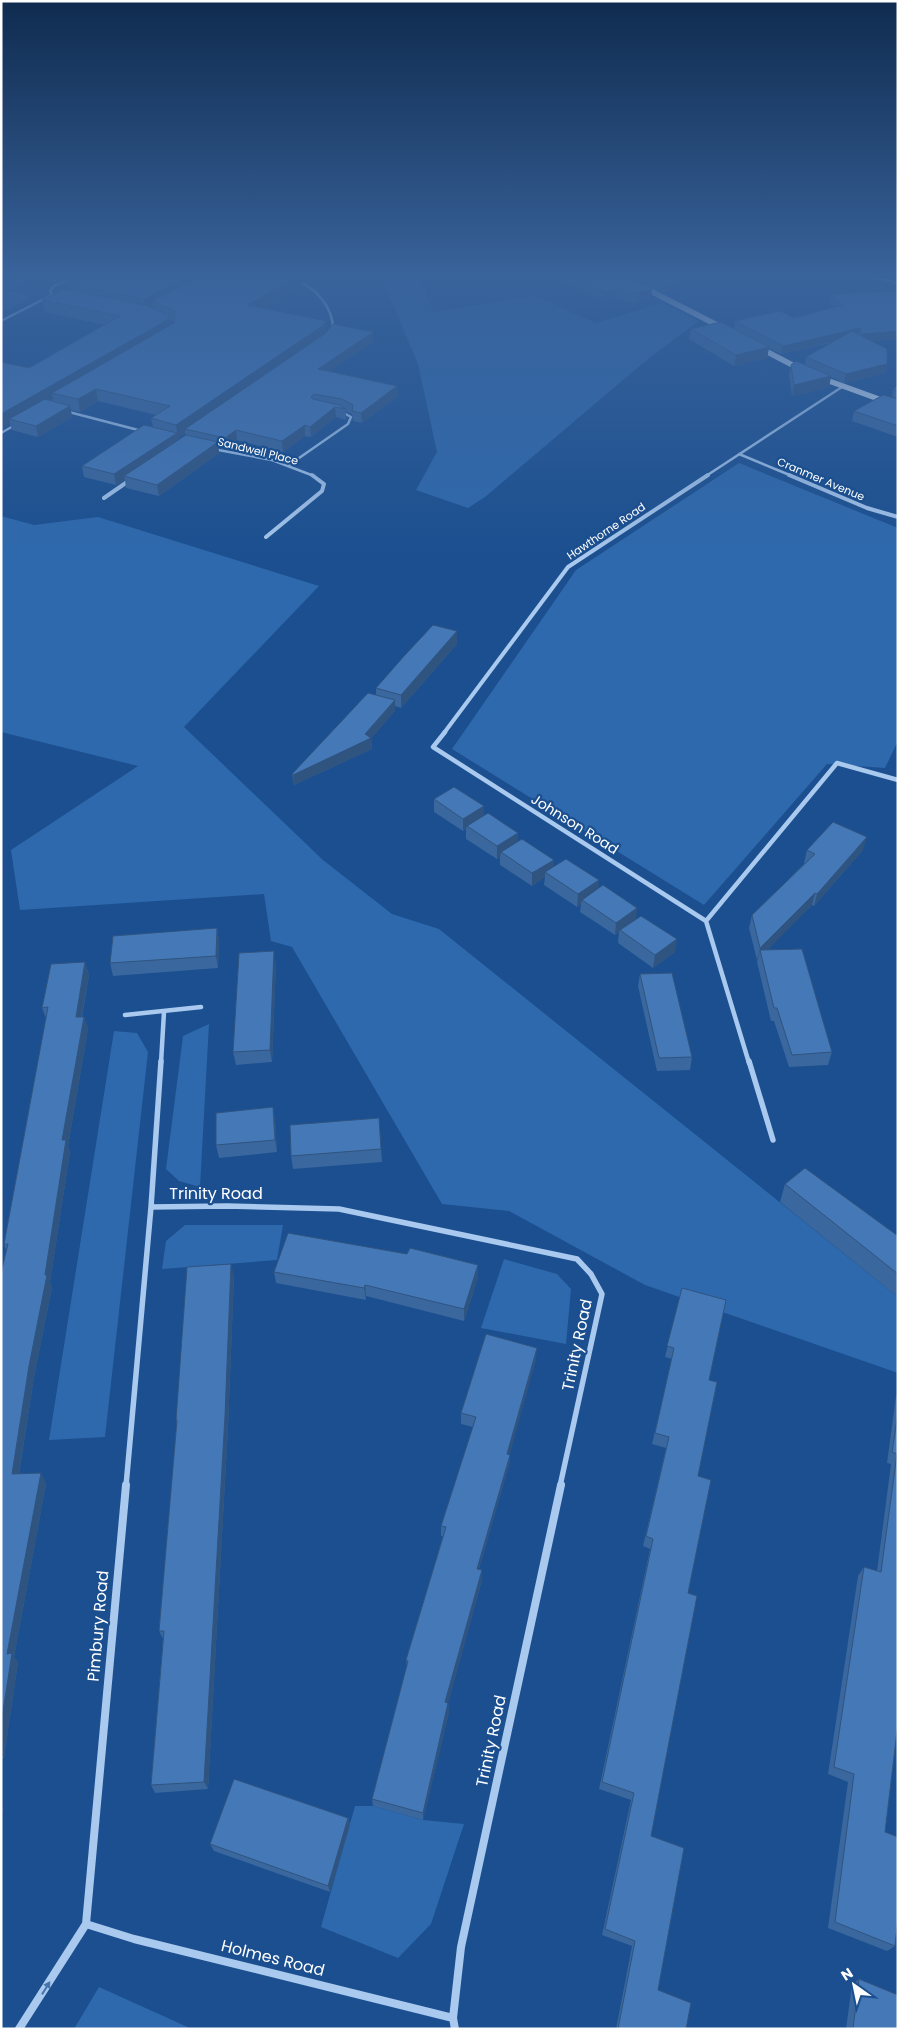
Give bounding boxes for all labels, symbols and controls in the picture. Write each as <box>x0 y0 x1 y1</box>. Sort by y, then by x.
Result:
street label: Sandwell Place <box>216 433 300 469</box>
street label: Cranmer Avenue <box>775 453 867 505</box>
street label: Hawthorne Road <box>564 499 648 563</box>
street label: Johnson Road <box>527 789 623 859</box>
street label: Trinity Road <box>169 1182 263 1205</box>
street label: Trinity Road <box>556 1297 598 1393</box>
street label: Pimbury Road <box>82 1569 114 1683</box>
street label: Trinity Road <box>470 1693 512 1789</box>
street label: Holmes Road <box>219 1934 327 1982</box>
north arrow <box>829 1960 879 2010</box>
text: N <box>837 1963 857 1985</box>
one-way arrow <box>41 1981 50 1994</box>

